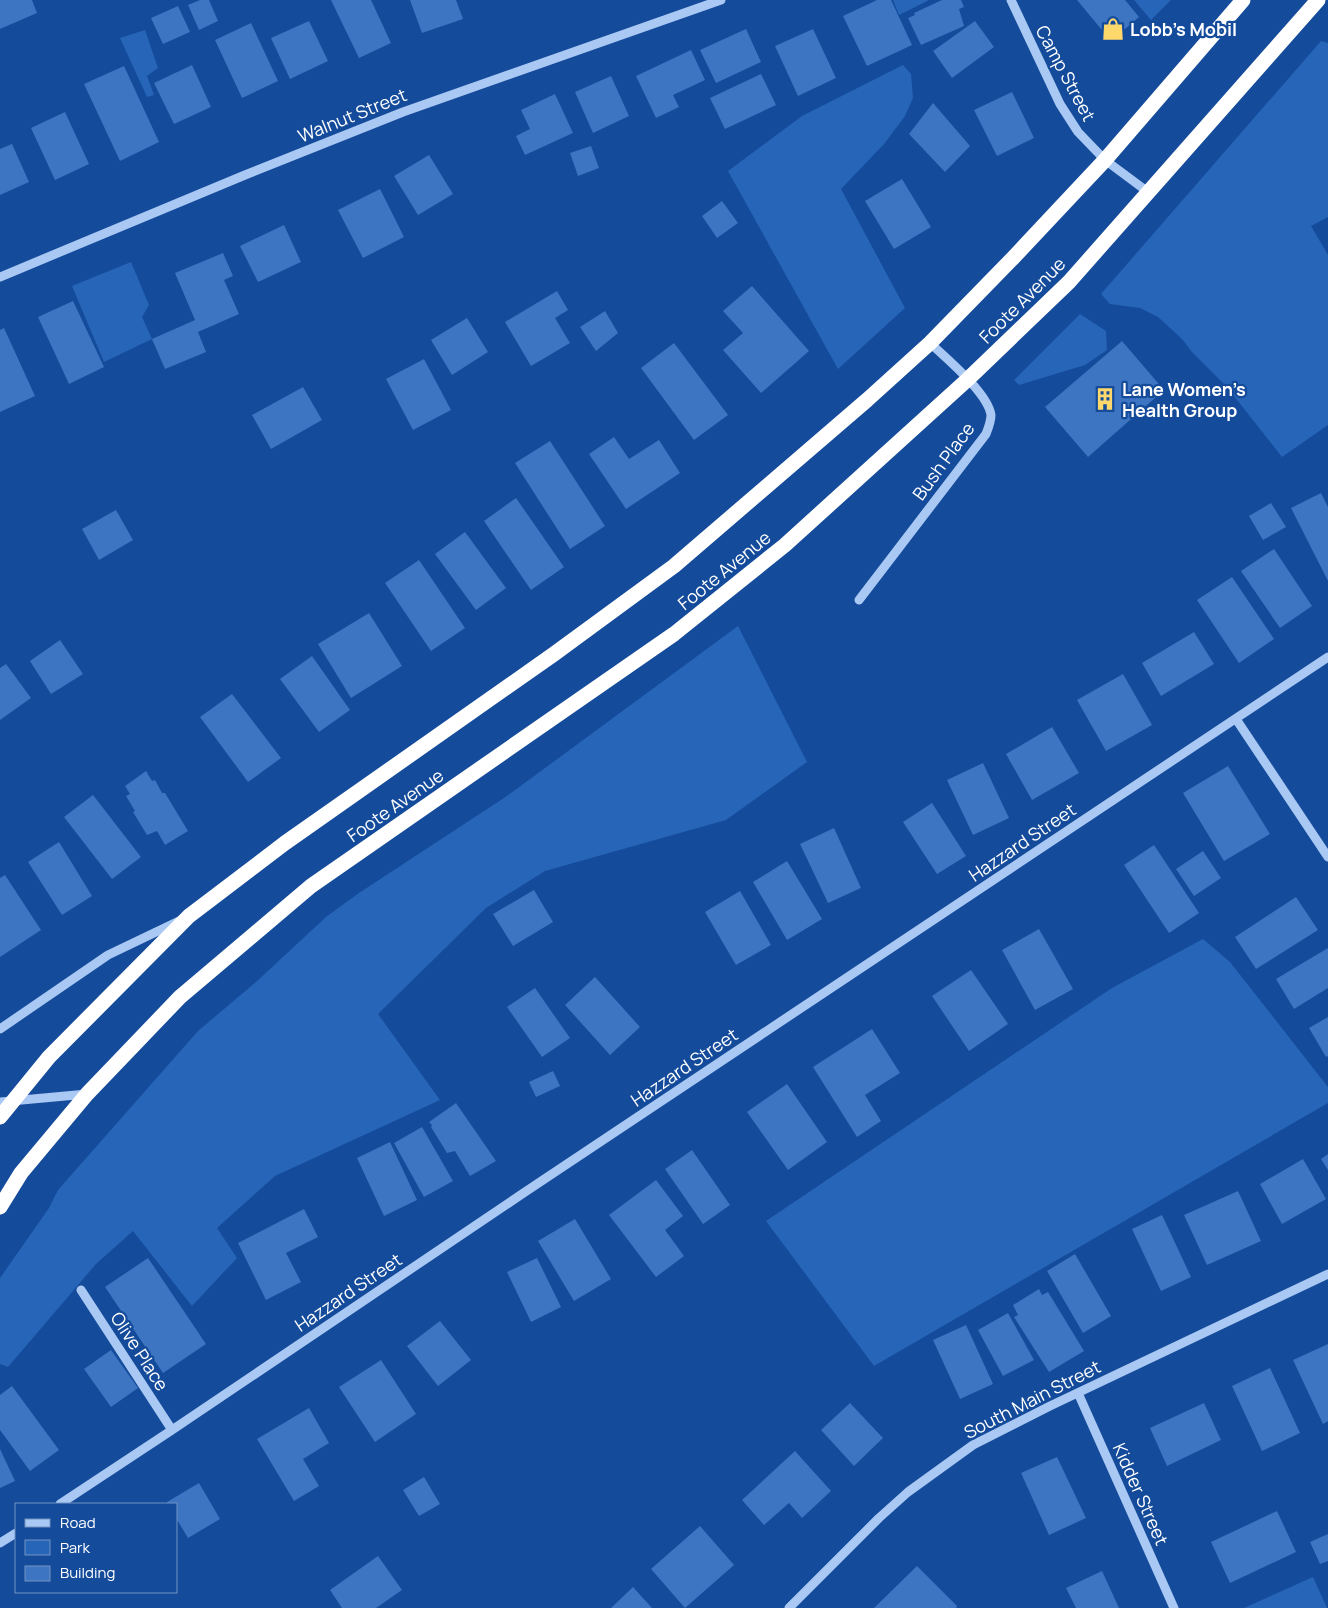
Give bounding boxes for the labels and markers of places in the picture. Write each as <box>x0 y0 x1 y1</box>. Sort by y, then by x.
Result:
shop icon: Lobb's Mobil <box>1100 16 1126 42</box>
place label: Lobb's Mobil <box>1130 17 1237 41</box>
place label: Lane Women’s Health Group <box>1122 377 1246 422</box>
building icon: Lane Women’s Health Group <box>1092 386 1118 412</box>

